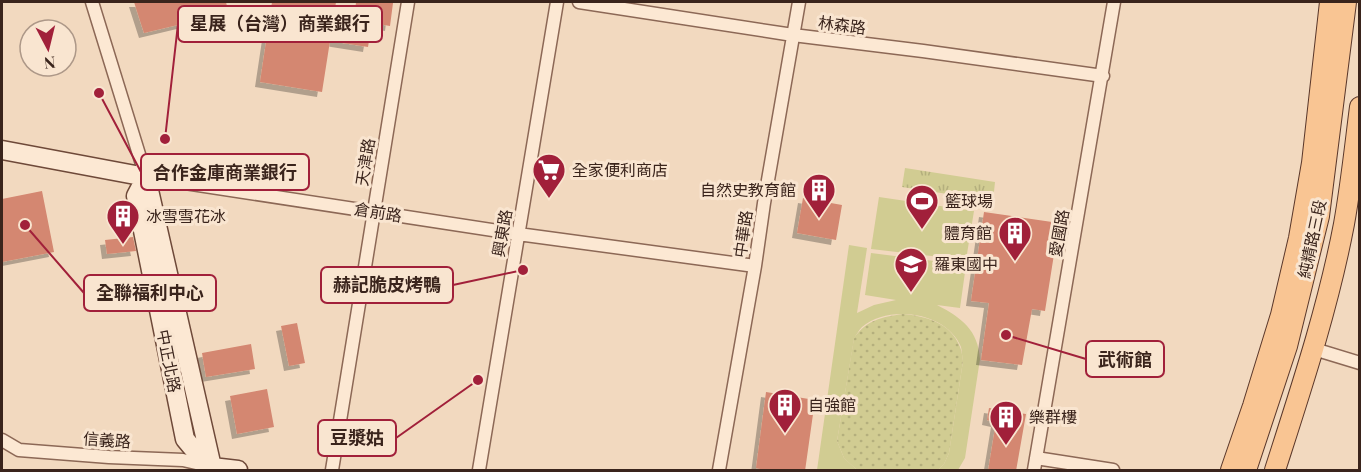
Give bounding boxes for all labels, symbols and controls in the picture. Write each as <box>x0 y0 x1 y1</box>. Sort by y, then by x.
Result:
callout: 星展（台灣）商業銀行 <box>178 6 382 42</box>
text: 星展（台灣）商業銀行 <box>190 11 370 35</box>
street label: 林森路 <box>817 11 867 38</box>
north arrow <box>18 18 78 78</box>
text: N <box>42 52 57 75</box>
street label: 天津路 <box>350 137 379 187</box>
supermarket icon: 全家便利商店 <box>531 152 567 199</box>
callout: 合作金庫商業銀行 <box>141 154 309 190</box>
place label: 全家便利商店 <box>572 159 668 180</box>
text: 合作金庫商業銀行 <box>153 160 297 184</box>
building icon: 自然史教育館 <box>801 172 837 219</box>
place label: 自然史教育館 <box>700 179 796 200</box>
sports icon: 籃球場 <box>904 183 940 230</box>
place label: 籃球場 <box>945 190 993 211</box>
street label: 倉前路 <box>353 197 403 226</box>
building icon: 冰雪雪花冰 <box>105 198 141 245</box>
street label: 純精路三段 <box>1293 198 1330 280</box>
place label: 冰雪雪花冰 <box>146 205 226 226</box>
street label: 興東路 <box>487 207 516 258</box>
street label: 愛國路 <box>1044 207 1073 258</box>
street label: 中華路 <box>729 209 756 259</box>
building icon: 體育館 <box>997 215 1033 262</box>
place label: 體育館 <box>944 222 992 243</box>
school or university icon: 羅東國中 <box>893 246 929 293</box>
place label: 羅東國中 <box>934 253 998 274</box>
callout: 赫記脆皮烤鴨 <box>321 267 453 303</box>
text: 赫記脆皮烤鴨 <box>333 272 441 296</box>
callout: 全聯福利中心 <box>84 275 216 311</box>
text: 全聯福利中心 <box>96 280 204 304</box>
street label: 中正北路 <box>153 327 186 394</box>
callout: 武術館 <box>1086 341 1164 377</box>
text: 武術館 <box>1098 347 1152 371</box>
building icon: 自強館 <box>767 387 803 434</box>
place label: 自強館 <box>808 394 856 415</box>
building icon: 樂群樓 <box>988 399 1024 446</box>
place label: 樂群樓 <box>1029 406 1077 427</box>
callout: 豆漿姑 <box>318 420 396 456</box>
text: 豆漿姑 <box>330 425 384 449</box>
street label: 信義路 <box>82 427 132 452</box>

